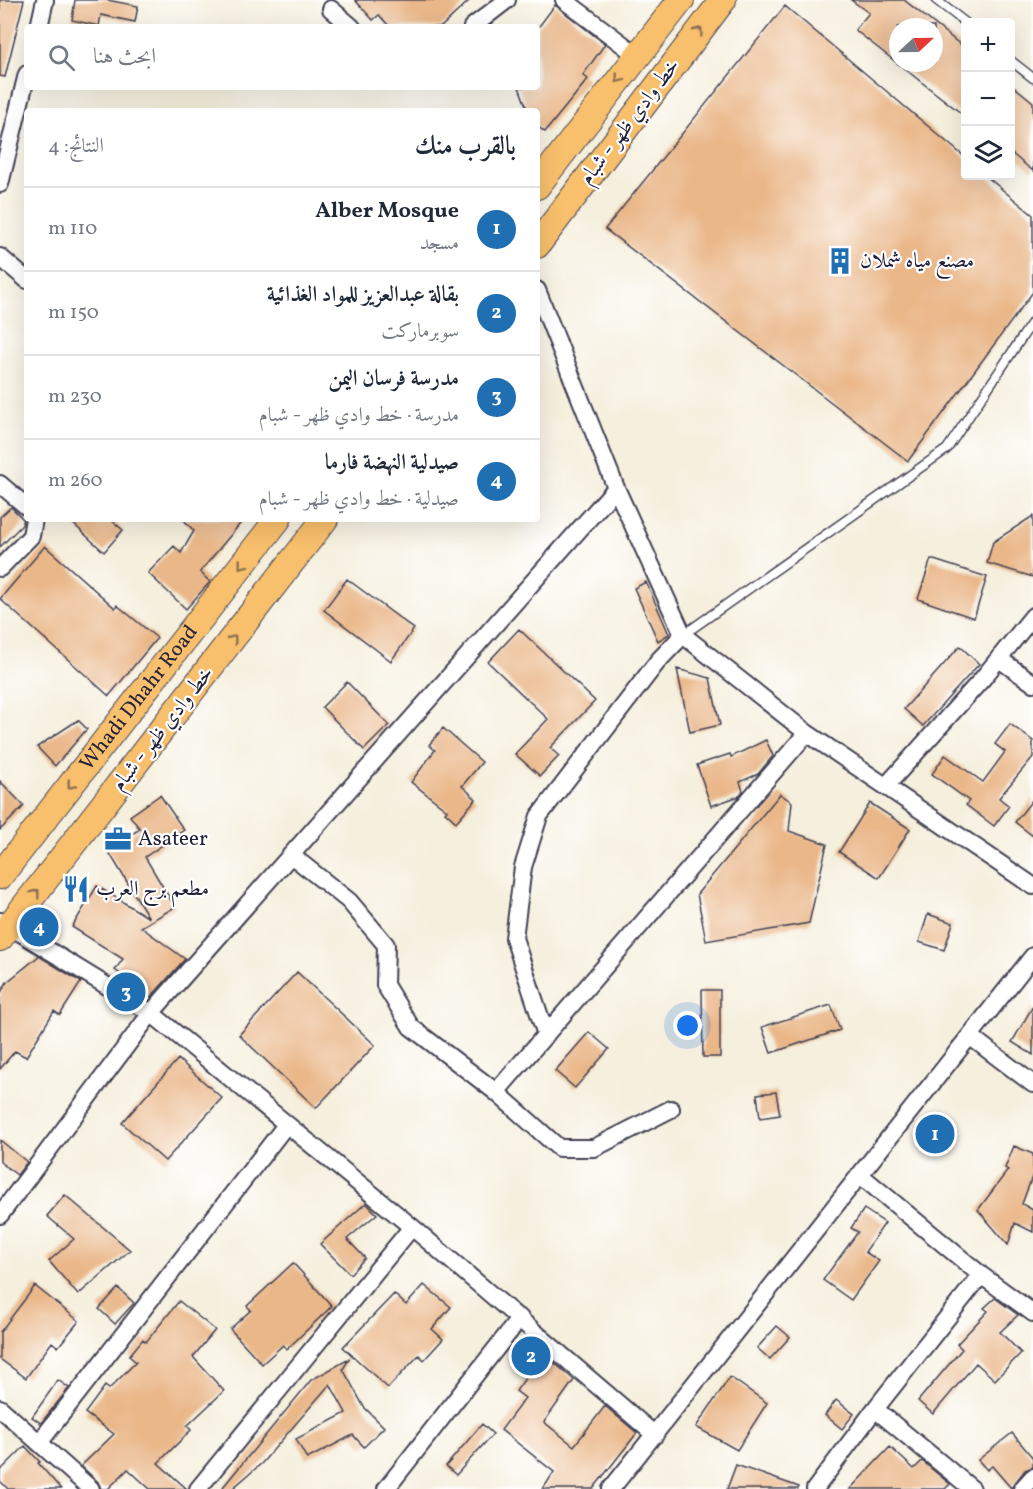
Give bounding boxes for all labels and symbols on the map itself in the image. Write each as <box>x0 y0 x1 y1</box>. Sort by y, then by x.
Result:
north arrow <box>889 18 943 72</box>
one-way arrow <box>692 27 703 38</box>
street label: خط وادي ظهر - شبام <box>573 53 689 192</box>
one-way arrow <box>616 73 627 84</box>
building icon: مصنع مياه شملان <box>825 246 855 276</box>
place label: مصنع مياه شملان <box>860 247 974 279</box>
one-way arrow <box>239 558 250 569</box>
street label: Whadi Dhahr Road <box>73 619 205 777</box>
one-way arrow <box>225 634 236 645</box>
street label: خط وادي ظهر - شبام <box>105 660 223 799</box>
one-way arrow <box>67 778 78 789</box>
office icon: Asateer <box>103 824 133 854</box>
place label: Asateer <box>138 825 208 854</box>
restaurant icon: مطعم برج العرب <box>61 874 91 904</box>
place label: مطعم برج العرب <box>96 875 209 908</box>
one-way arrow <box>29 888 40 899</box>
pin: 4 <box>20 904 58 950</box>
pin: 3 <box>106 970 146 1014</box>
your location <box>673 1011 702 1040</box>
pin: 1 <box>916 1112 954 1156</box>
pin: 2 <box>512 1334 550 1378</box>

